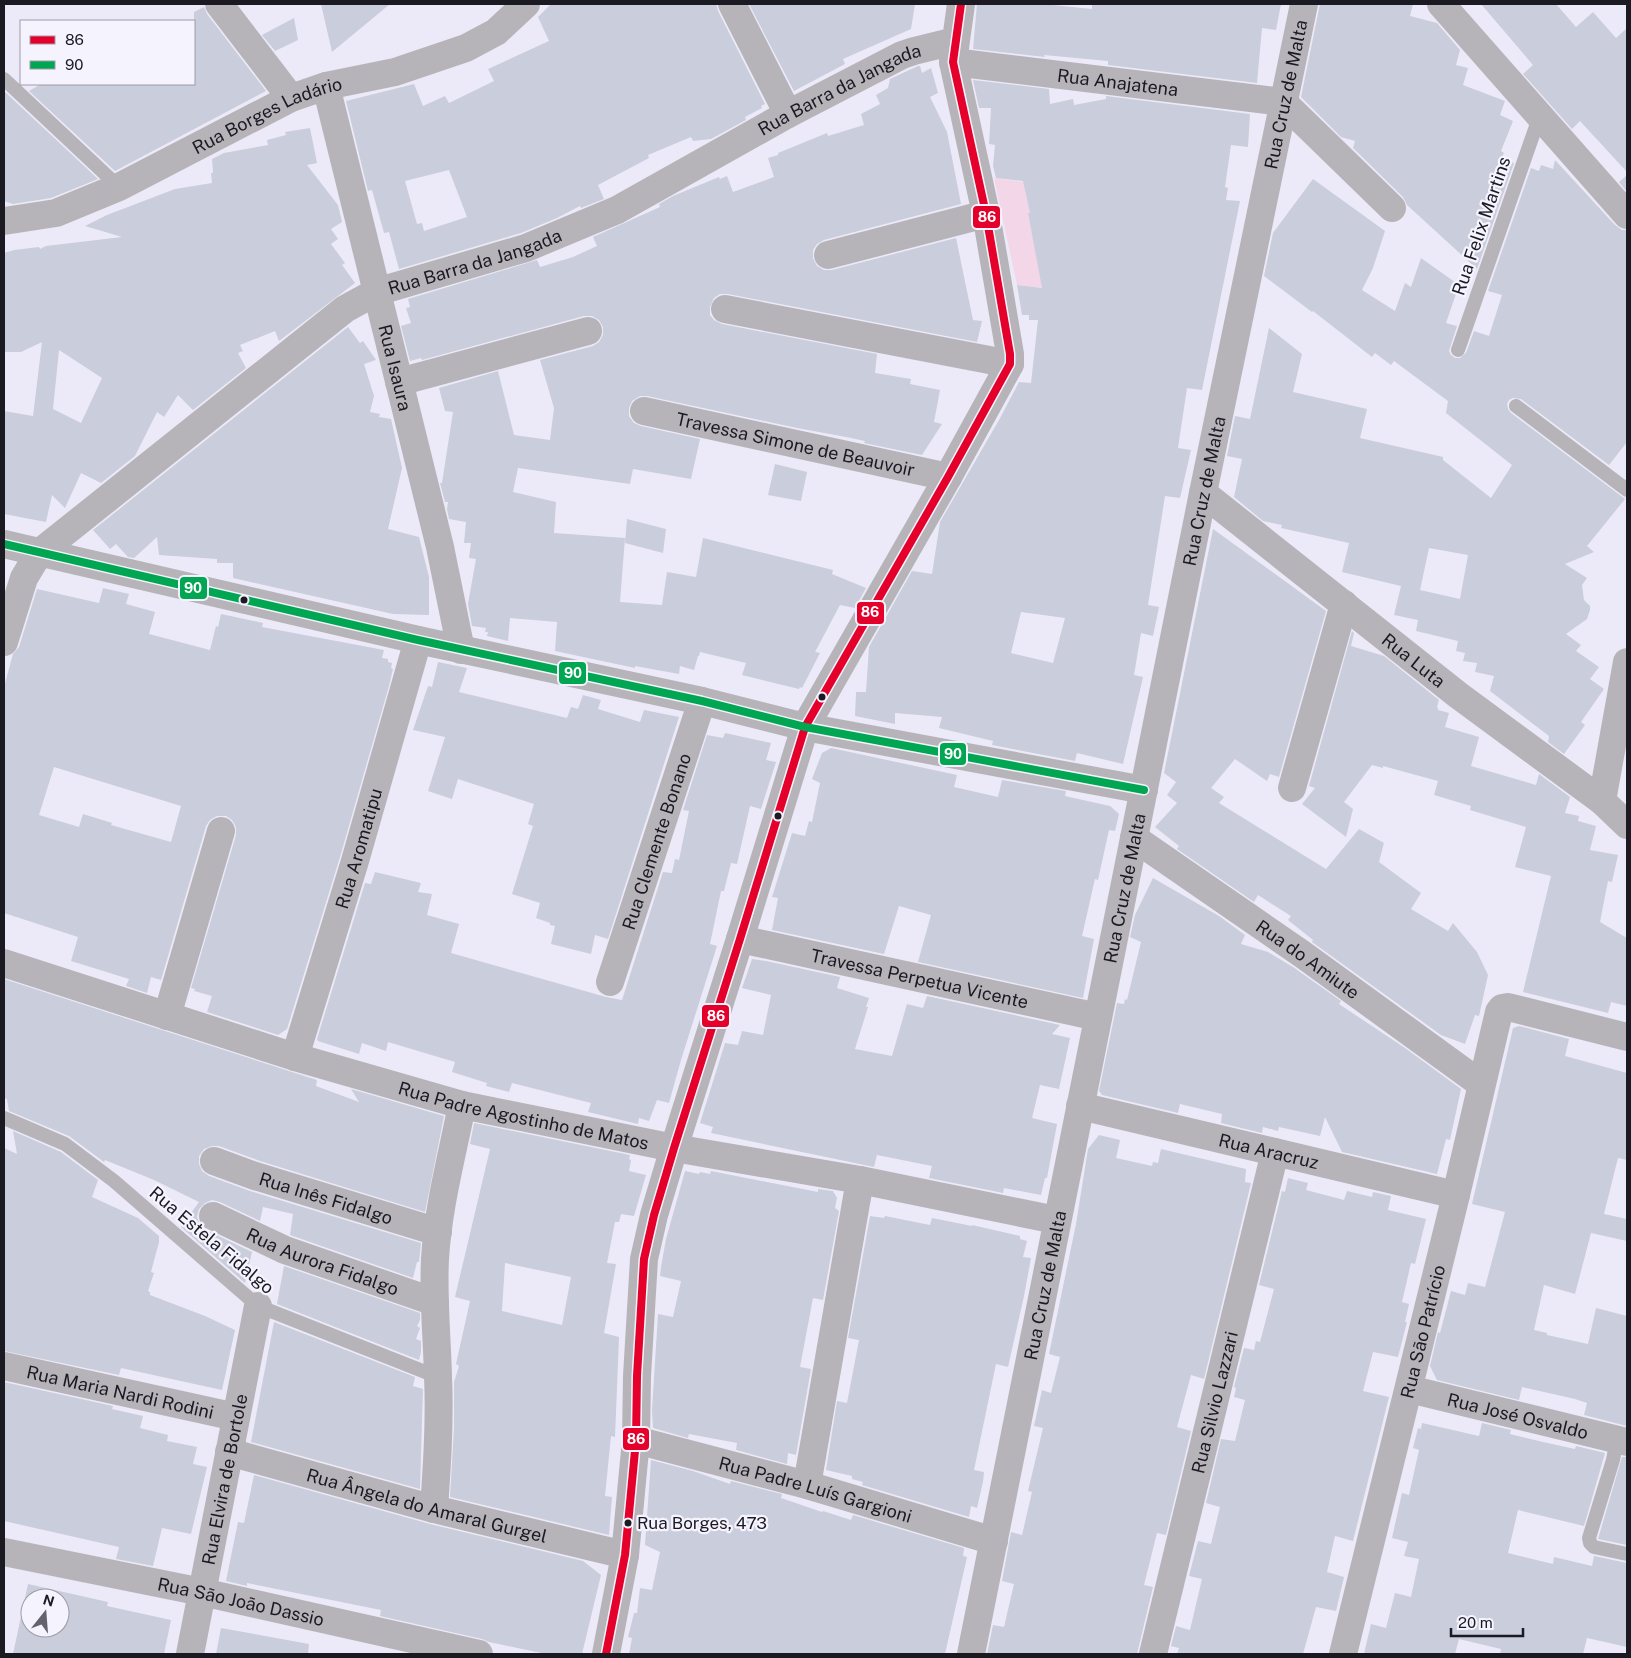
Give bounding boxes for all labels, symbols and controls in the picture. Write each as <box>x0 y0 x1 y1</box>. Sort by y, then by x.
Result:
street label: Rua Cruz de Malta <box>1260 18 1311 171</box>
legend <box>20 20 195 85</box>
text: 86 <box>65 31 84 48</box>
street label: Rua Barra da Jangada <box>754 39 923 139</box>
text: 90 <box>65 56 83 73</box>
street label: Rua Anajatena <box>1056 64 1179 100</box>
street label: Rua Borges Ladário <box>189 73 344 158</box>
street label: Rua Felix Martins <box>1447 154 1515 298</box>
line badge: 86 <box>972 205 1001 229</box>
text: 86 <box>978 209 996 225</box>
street label: Rua Barra da Jangada <box>385 224 565 298</box>
street label: Rua Isaura <box>375 322 416 413</box>
street label: Travessa Simone de Beauvoir <box>674 408 917 480</box>
street label: Rua Cruz de Malta <box>1178 414 1229 568</box>
line badge: 90 <box>179 576 208 600</box>
text: 90 <box>184 580 202 596</box>
unlabelled marker <box>239 595 249 605</box>
line badge: 86 <box>856 601 885 625</box>
text: 86 <box>861 604 879 620</box>
street label: Rua Luta <box>1378 629 1450 691</box>
line badge: 90 <box>558 661 587 685</box>
text: 90 <box>564 665 582 681</box>
unlabelled marker <box>817 692 827 702</box>
line badge: 90 <box>939 742 967 766</box>
text: 90 <box>944 746 962 762</box>
street label: Rua Clemente Bonano <box>617 750 695 932</box>
street label: Rua Aromatipu <box>331 786 386 911</box>
unlabelled marker <box>773 811 783 821</box>
street label: Rua Cruz de Malta <box>1099 811 1149 965</box>
street label: Rua do Amiute <box>1252 915 1364 1003</box>
street label: Travessa Perpetua Vicente <box>809 944 1030 1012</box>
line badge: 86 <box>701 1004 730 1028</box>
text: 86 <box>707 1008 725 1024</box>
street label: Rua Padre Agostinho de Matos <box>396 1077 651 1153</box>
street label: Rua Aracruz <box>1217 1129 1321 1173</box>
street label: Rua Inês Fidalgo <box>257 1167 395 1228</box>
street label: Rua Estela Fidalgo <box>146 1182 278 1298</box>
street label: Rua Cruz de Malta <box>1019 1209 1070 1362</box>
street label: Rua Aurora Fidalgo <box>243 1223 402 1299</box>
street label: Rua São Patrício <box>1396 1263 1449 1401</box>
street label: Rua Silvio Lazzari <box>1187 1329 1242 1476</box>
street label: Rua Maria Nardi Rodini <box>25 1361 216 1422</box>
street label: Rua José Osvaldo <box>1445 1388 1591 1443</box>
street label: Rua Elvira de Bortole <box>197 1392 251 1567</box>
line badge: 86 <box>622 1427 650 1451</box>
text: 86 <box>627 1431 645 1447</box>
street label: Rua Padre Luís Gargioni <box>717 1452 914 1526</box>
street label: Rua Ângela do Amaral Gurgel <box>304 1464 549 1546</box>
place label: Rua Borges, 473 <box>637 1513 767 1533</box>
marker: Rua Borges, 473 <box>623 1518 633 1528</box>
street label: Rua São João Dassio <box>156 1573 326 1630</box>
north arrow <box>20 1588 70 1638</box>
text: N <box>41 1591 56 1610</box>
scale bar <box>1451 1606 1524 1638</box>
text: 20 m <box>1458 1614 1493 1631</box>

